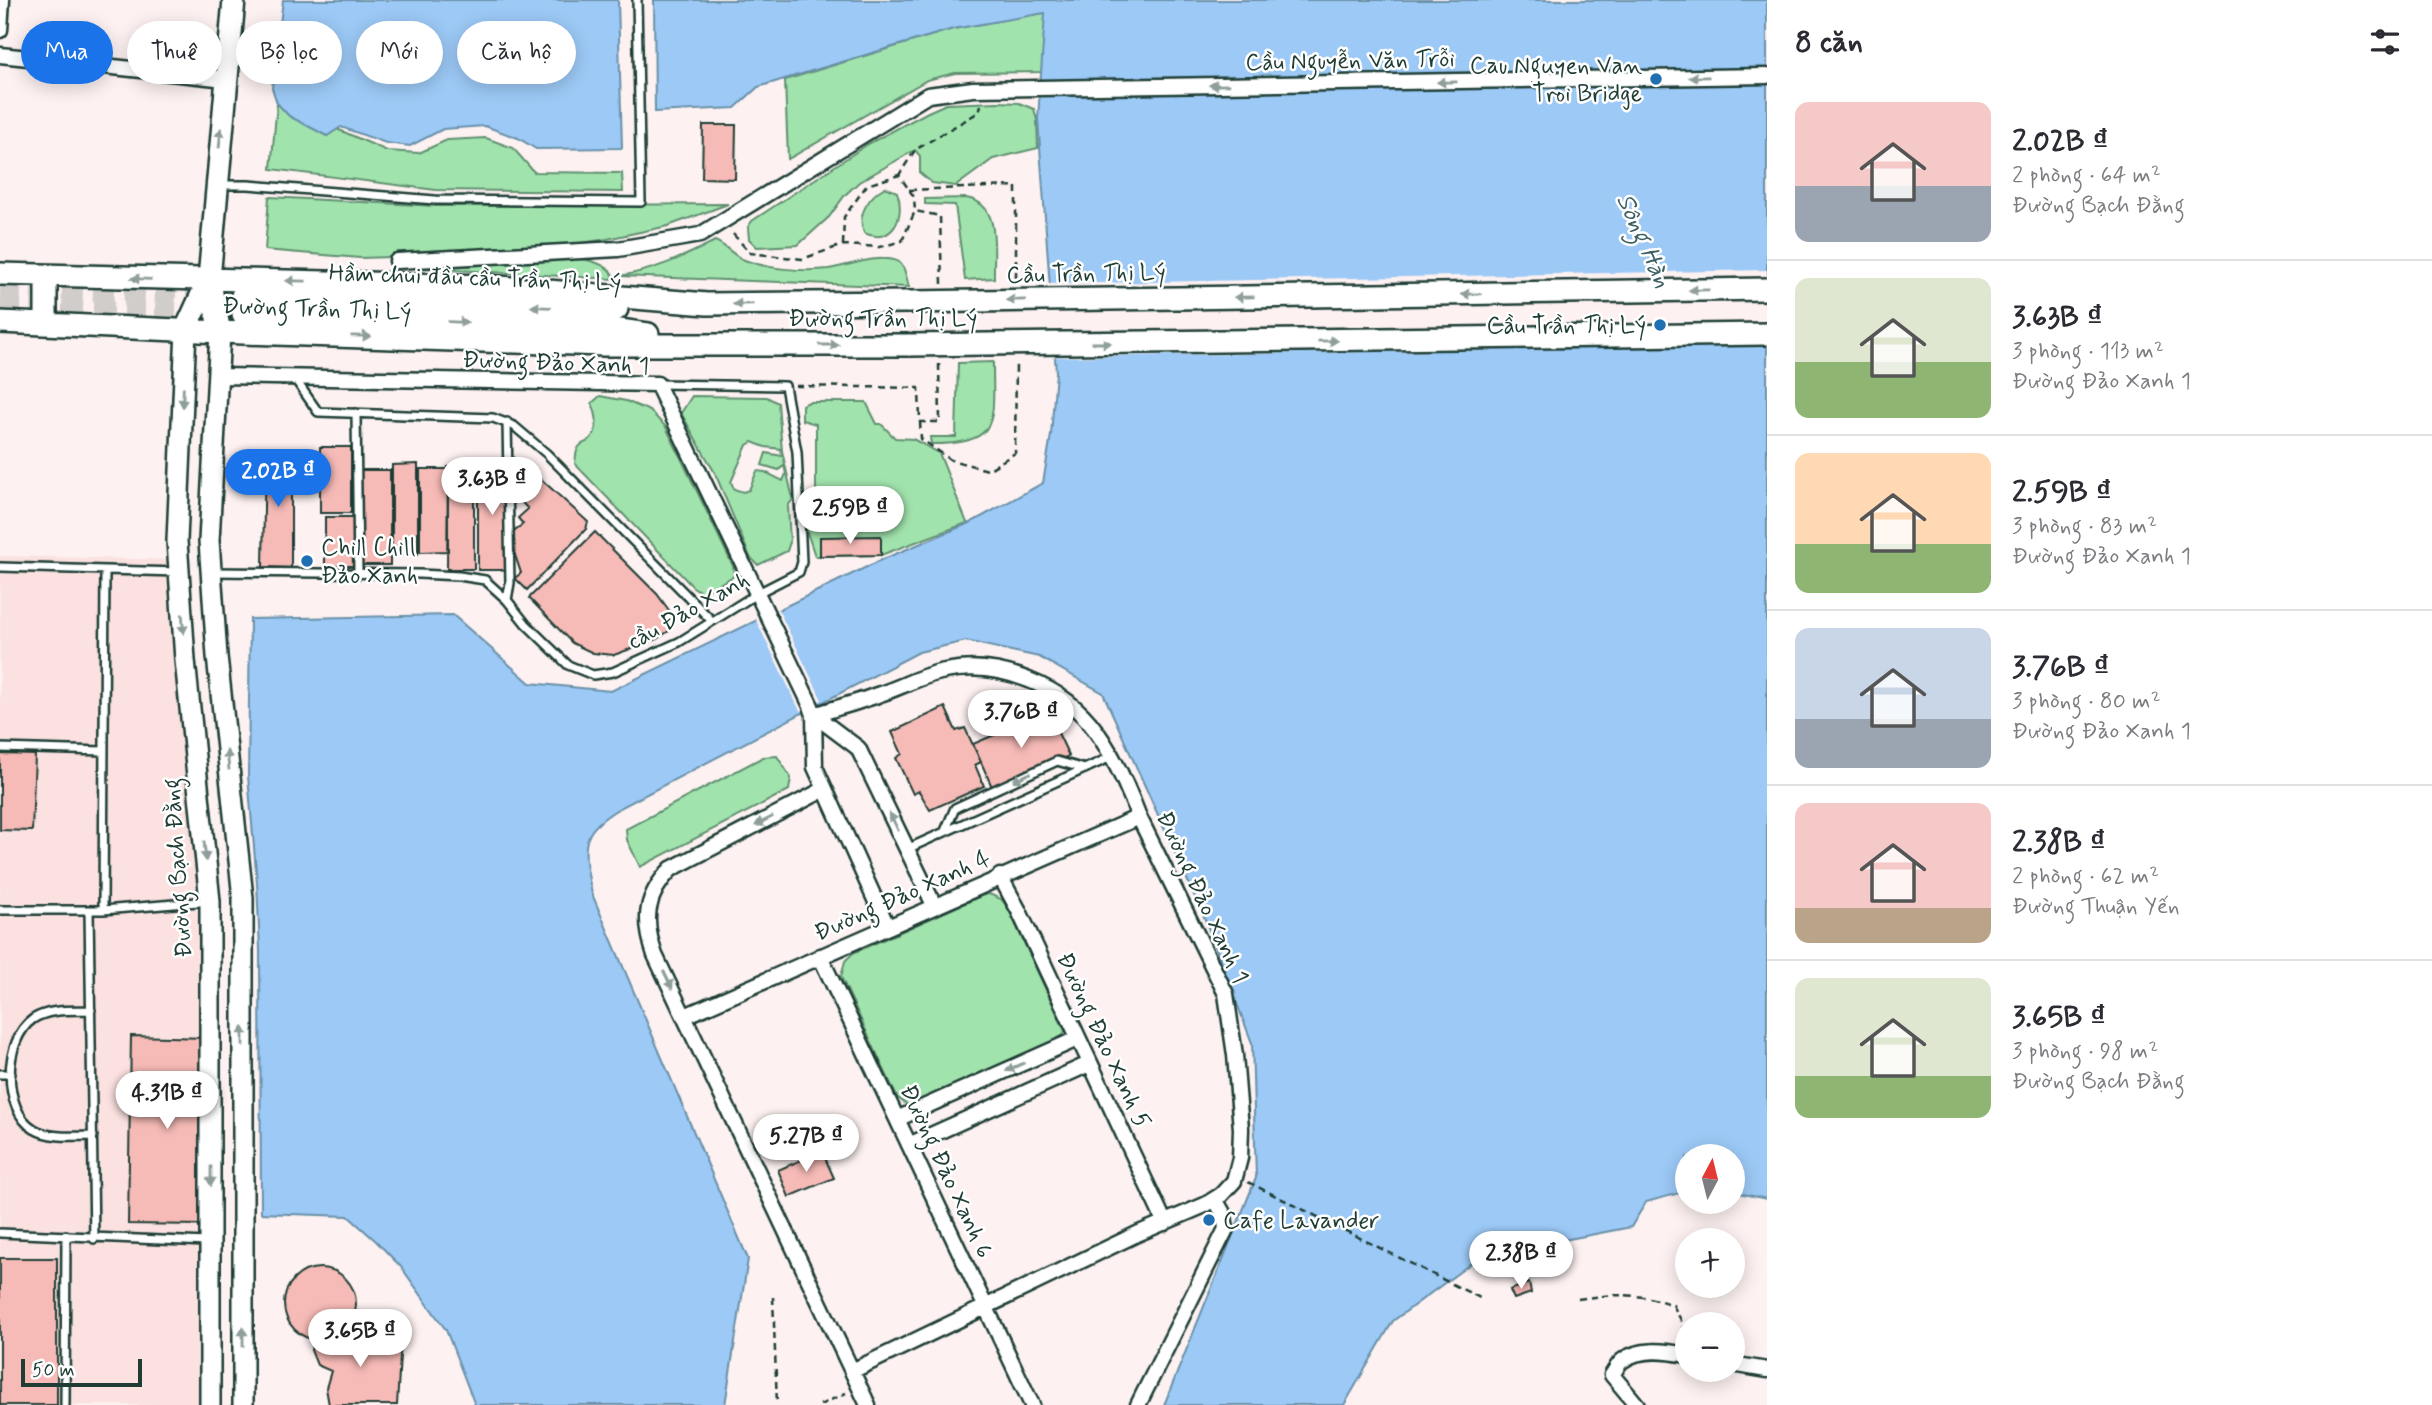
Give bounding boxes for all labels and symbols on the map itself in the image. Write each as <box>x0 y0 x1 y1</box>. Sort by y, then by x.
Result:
street label: Cầu Nguyễn Văn Trỗi <box>1245 44 1455 82</box>
place label: Cau Nguyen Van Troi Bridge <box>1470 51 1642 110</box>
marker: Cau Nguyen Van Troi Bridge <box>1648 71 1664 87</box>
one-way arrow <box>1688 72 1710 83</box>
one-way arrow <box>1436 76 1458 87</box>
one-way arrow <box>1208 80 1230 91</box>
one-way arrow <box>215 127 226 149</box>
water label: Sông Hàn <box>1605 188 1679 295</box>
street label: Hầm chui đầu cầu Trần Thị Lý <box>328 258 622 299</box>
street label: Cầu Trần Thị Lý <box>1006 258 1166 291</box>
one-way arrow <box>130 273 152 284</box>
one-way arrow <box>285 275 307 287</box>
one-way arrow <box>1688 285 1710 296</box>
one-way arrow <box>1460 288 1482 299</box>
street label: Đường Trần Thị Lý <box>222 291 412 331</box>
one-way arrow <box>1233 291 1255 303</box>
one-way arrow <box>1005 294 1027 306</box>
one-way arrow <box>732 298 754 309</box>
one-way arrow <box>529 302 551 313</box>
street label: Đường Trần Thị Lý <box>789 304 977 338</box>
place label: Cầu Trần Thị Lý <box>1487 311 1646 342</box>
one-way arrow <box>447 316 469 327</box>
marker: Cầu Trần Thị Lý <box>1652 317 1668 333</box>
one-way arrow <box>351 331 373 342</box>
one-way arrow <box>1317 335 1339 346</box>
one-way arrow <box>1090 338 1112 349</box>
one-way arrow <box>818 339 840 351</box>
street label: Đường Đảo Xanh 1 <box>462 345 650 385</box>
one-way arrow <box>177 386 188 408</box>
pin: 2.02B ₫ <box>213 449 343 509</box>
pin: 3.63B ₫ <box>427 458 557 517</box>
pin: 2.59B ₫ <box>785 486 915 546</box>
place label: Chill Chill Đảo Xanh <box>321 533 418 592</box>
marker: Chill Chill Đảo Xanh <box>299 553 315 569</box>
street label: cầu Đảo Xanh <box>622 565 755 658</box>
one-way arrow <box>177 614 188 636</box>
pin: 3.76B ₫ <box>956 690 1086 750</box>
one-way arrow <box>223 749 234 771</box>
one-way arrow <box>1012 771 1032 783</box>
street label: Đường Bạch Đằng <box>157 777 203 959</box>
street label: Đường Đảo Xanh 1 <box>1145 806 1255 990</box>
one-way arrow <box>888 812 900 832</box>
one-way arrow <box>754 814 774 826</box>
one-way arrow <box>200 840 211 862</box>
street label: Đường Đảo Xanh 4 <box>809 844 997 952</box>
street label: Đường Đảo Xanh 5 <box>1046 948 1157 1135</box>
one-way arrow <box>662 970 673 990</box>
one-way arrow <box>237 1025 249 1047</box>
one-way arrow <box>1005 1061 1025 1073</box>
pin: 4.31B ₫ <box>102 1072 232 1131</box>
street label: Đường Đảo Xanh 6 <box>889 1080 999 1265</box>
pin: 5.27B ₫ <box>741 1114 871 1174</box>
north arrow <box>1675 1144 1745 1214</box>
one-way arrow <box>205 1165 217 1187</box>
place label: Cafe Lavander <box>1223 1206 1379 1237</box>
marker: Cafe Lavander <box>1201 1212 1217 1228</box>
pin: 2.38B ₫ <box>1456 1232 1586 1291</box>
pin: 3.65B ₫ <box>295 1310 425 1369</box>
one-way arrow <box>237 1326 249 1348</box>
scale bar <box>21 1356 142 1388</box>

